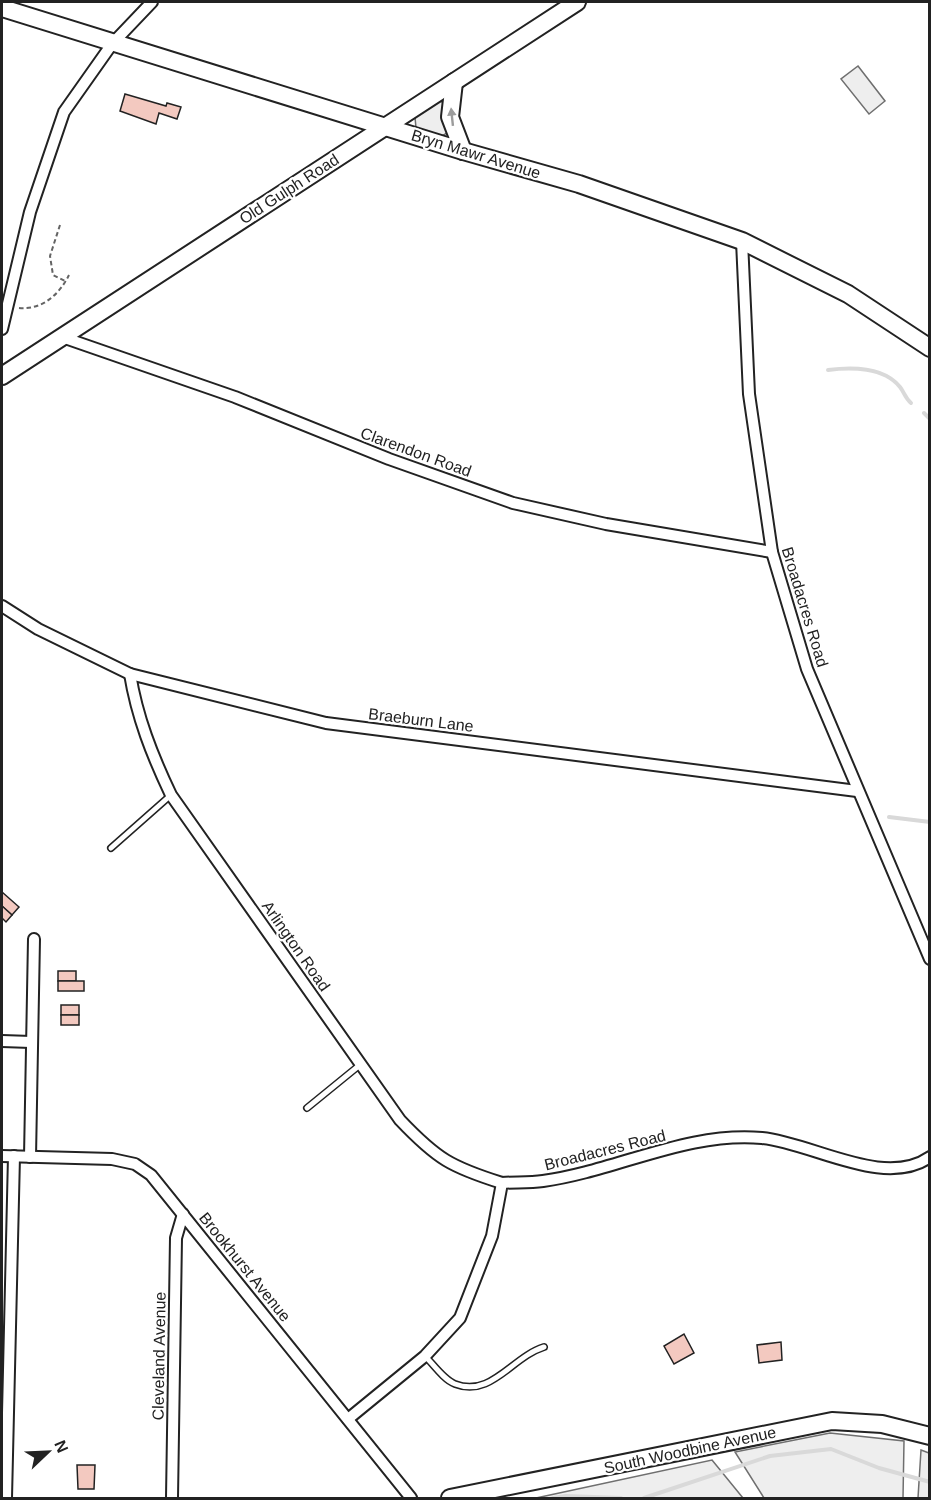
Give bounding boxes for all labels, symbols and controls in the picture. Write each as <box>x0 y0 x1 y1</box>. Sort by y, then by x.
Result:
one-way arrow <box>447 108 457 127</box>
street label: Bryn Mawr Avenue <box>409 126 543 182</box>
street label: Old Gulph Road <box>236 151 342 227</box>
street label: Clarendon Road <box>358 424 474 480</box>
street label: Broadacres Road <box>779 545 831 669</box>
street label: Braeburn Lane <box>367 705 475 735</box>
street label: Arlington Road <box>259 898 333 994</box>
street label: Broadacres Road <box>543 1127 667 1173</box>
street label: Brookhurst Avenue <box>196 1209 294 1325</box>
street label: Cleveland Avenue <box>149 1291 169 1420</box>
north arrow <box>18 1422 78 1482</box>
street label: South Woodbine Avenue <box>602 1423 778 1477</box>
text: N <box>51 1438 71 1455</box>

